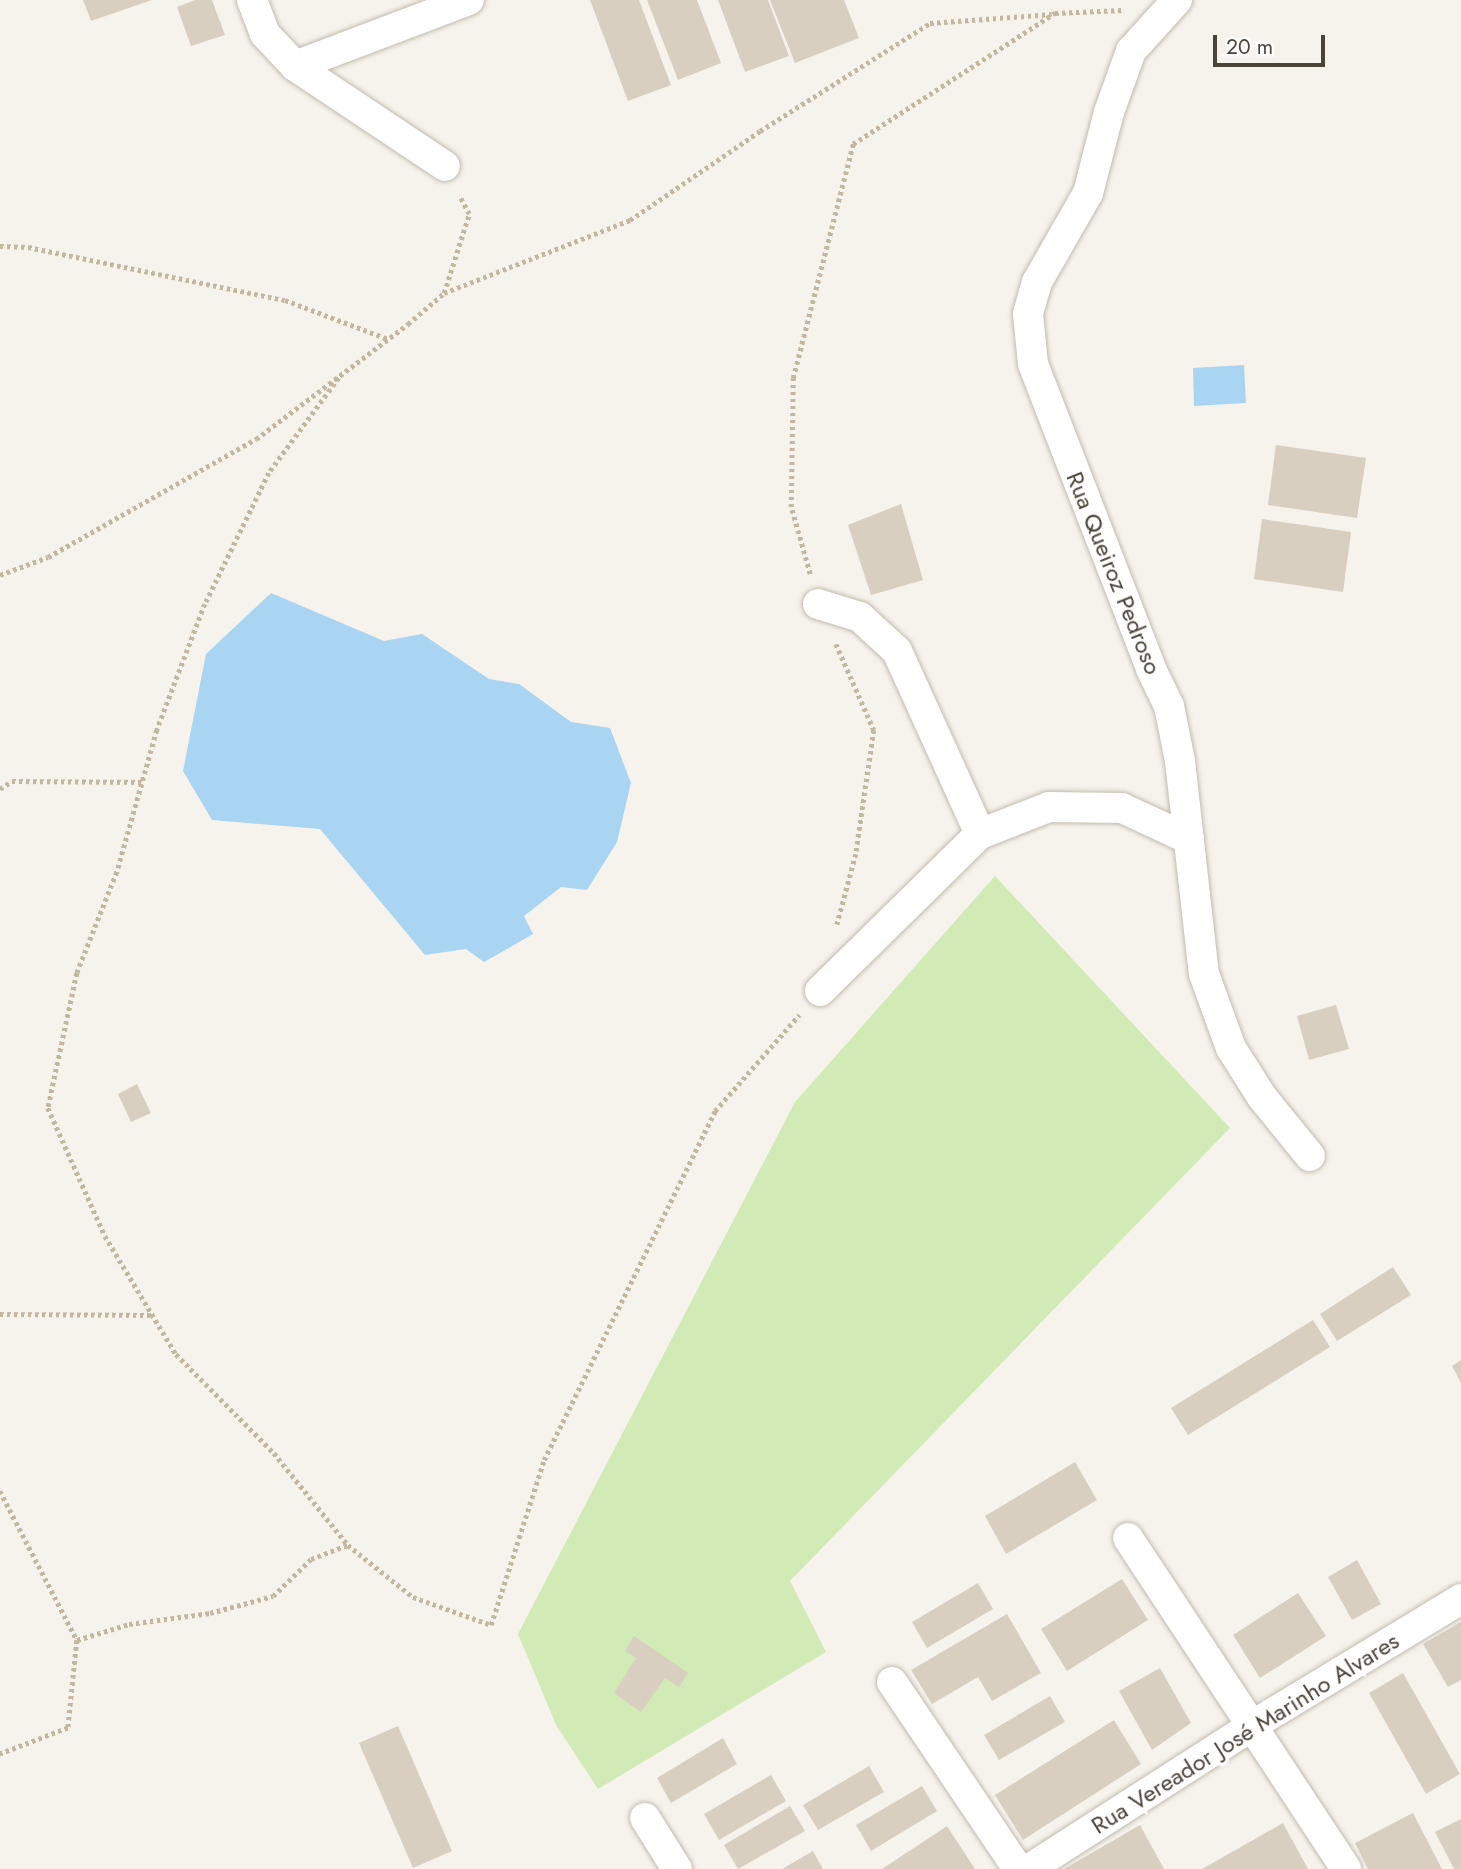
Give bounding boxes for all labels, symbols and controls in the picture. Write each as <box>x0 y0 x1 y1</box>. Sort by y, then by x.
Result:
scale bar <box>1216 21 1328 65</box>
text: 20 m <box>1226 32 1273 62</box>
street label: Rua Queiroz Pedroso <box>1060 467 1168 679</box>
street label: Rua Vereador José Marinho Alvares <box>1086 1626 1404 1840</box>

